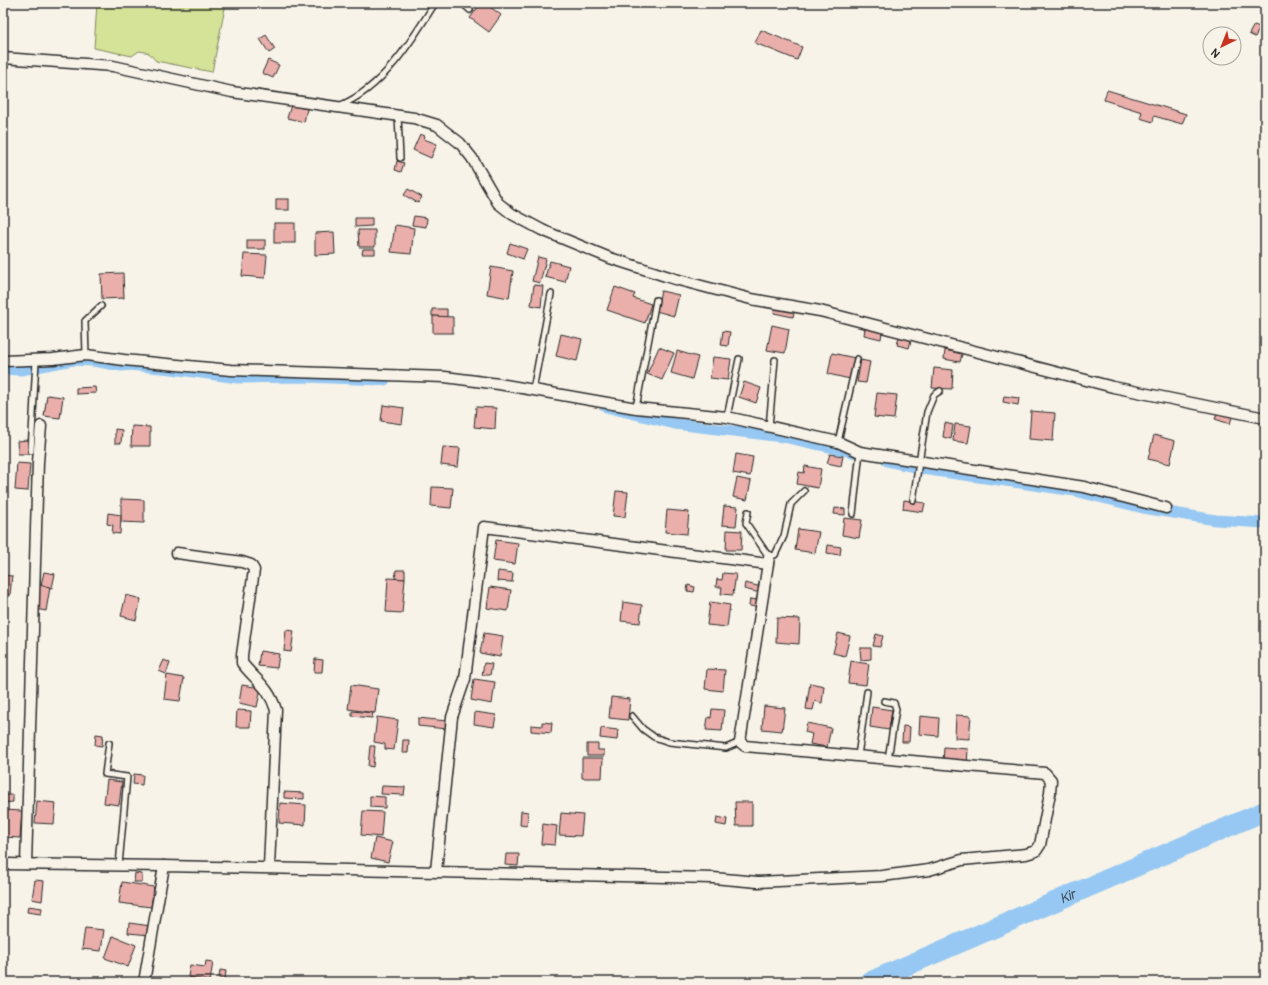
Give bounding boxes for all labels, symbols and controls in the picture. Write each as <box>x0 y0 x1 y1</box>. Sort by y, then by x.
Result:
north arrow <box>1202 26 1242 66</box>
text: N <box>1208 45 1223 60</box>
water label: Kir <box>1057 885 1080 908</box>

